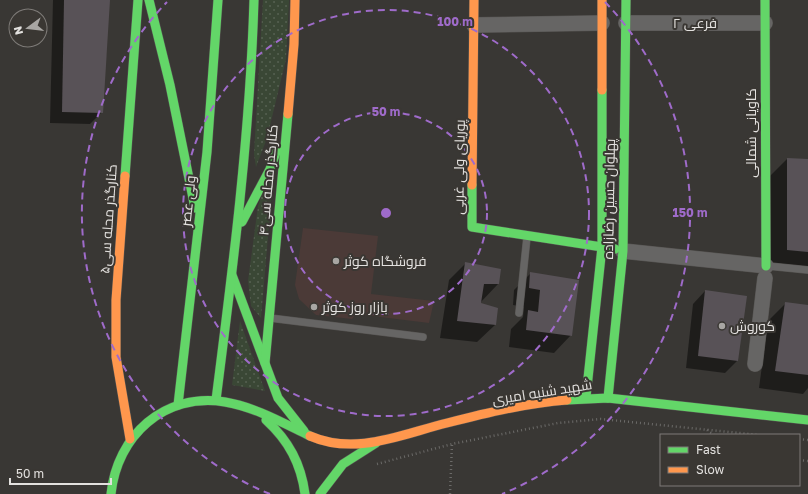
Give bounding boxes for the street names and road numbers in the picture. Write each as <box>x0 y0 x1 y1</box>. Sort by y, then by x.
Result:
street label: فرعی ۲ <box>673 14 717 31</box>
street label: کاویانی شمالی <box>742 88 759 178</box>
street label: پوریای ولی غربی <box>449 119 470 215</box>
street label: کنارگذر محله سی۴ <box>254 124 281 236</box>
street label: پهلوان حسین رضازاده <box>599 138 620 260</box>
street label: کنارگذر محله سی۵ <box>95 164 120 274</box>
street label: ولی عصر <box>176 175 199 228</box>
street label: شهید شنبه امیری <box>491 375 593 408</box>

